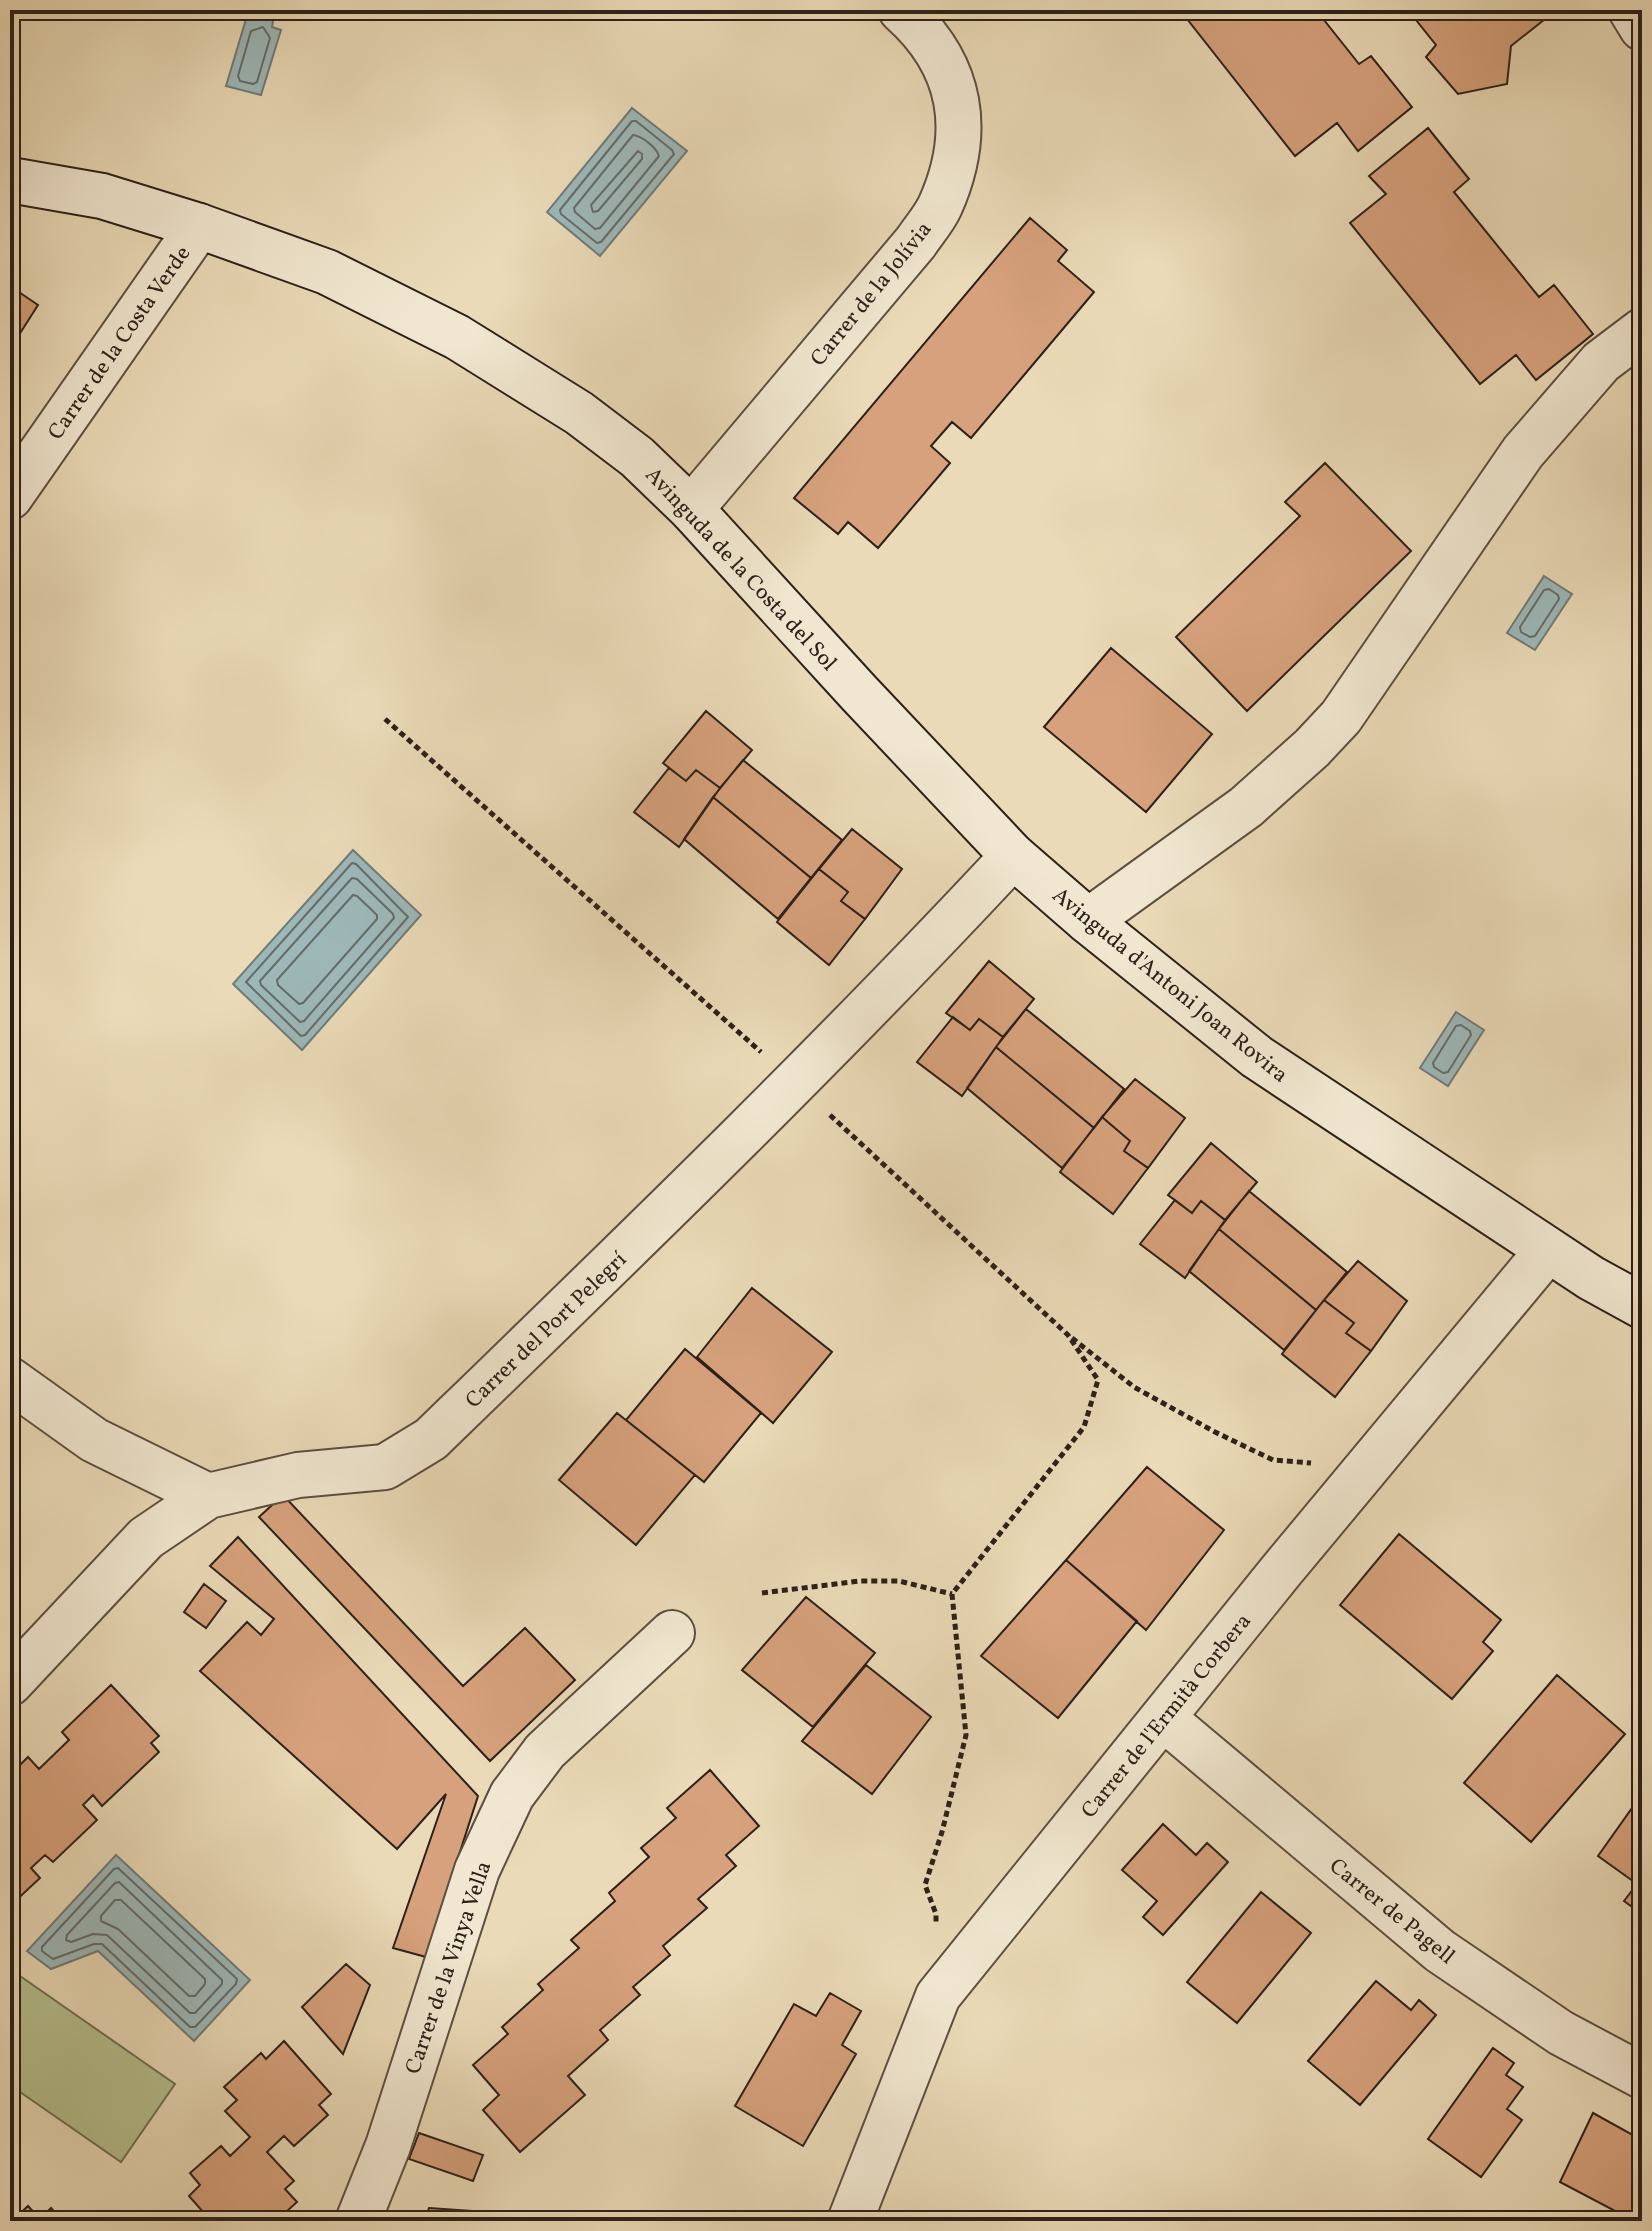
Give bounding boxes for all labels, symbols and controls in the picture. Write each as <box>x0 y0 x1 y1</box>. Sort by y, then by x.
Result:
street label: Carrer de la Jolívia <box>804 216 940 374</box>
street label: Carrer de la Costa Verde <box>41 240 199 447</box>
street label: Avinguda de la Costa del Sol <box>637 461 843 679</box>
street label: Avinguda d'Antoni Joan Rovira <box>1045 881 1294 1091</box>
street label: Carrer del Port Pelegrí <box>459 1245 635 1416</box>
street label: Carrer de l'Ermità Corbera <box>1075 1608 1259 1826</box>
street label: Carrer de Pagell <box>1322 1852 1461 1972</box>
street label: Carrer de la Vinya Vella <box>398 1857 500 2078</box>

